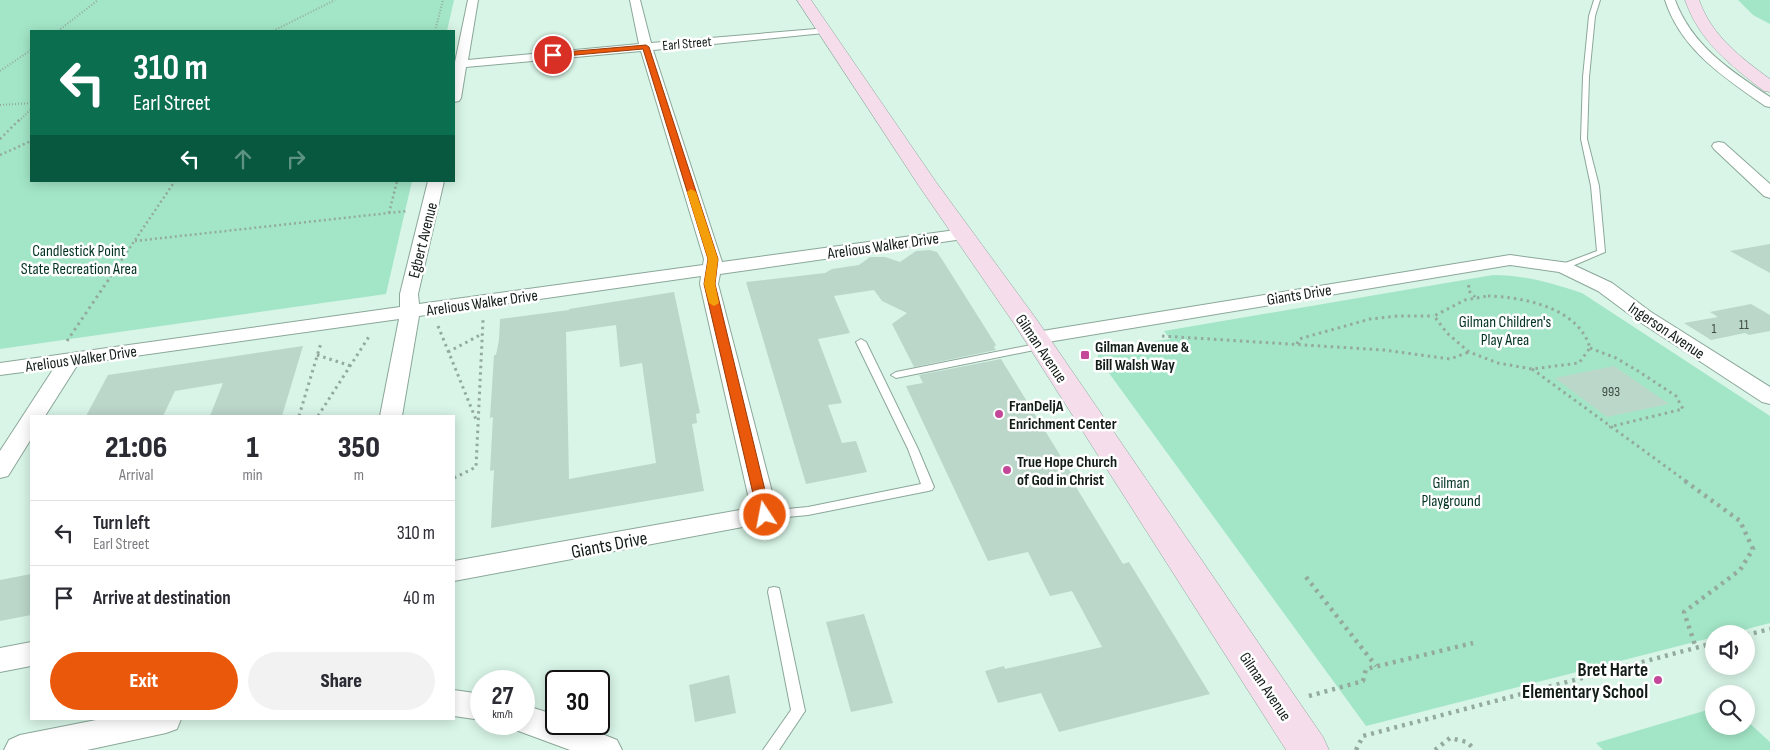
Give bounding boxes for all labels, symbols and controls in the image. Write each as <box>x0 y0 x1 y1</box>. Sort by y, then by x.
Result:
street label: Earl Street <box>662 33 712 54</box>
pin <box>532 34 574 76</box>
icon: arrive <box>539 41 567 69</box>
text: 310 m <box>133 47 208 90</box>
icon: left <box>50 50 115 115</box>
text: Earl Street <box>133 90 211 117</box>
icon: left <box>176 145 204 173</box>
icon: ahead <box>229 145 257 173</box>
icon: right <box>282 145 310 173</box>
street label: Egbert Avenue <box>405 201 442 280</box>
street label: Arelious Walker Drive <box>825 229 940 264</box>
park label: Candlestick Point State Recreation Area <box>21 242 137 279</box>
street label: Giants Drive <box>1266 281 1333 310</box>
street label: Arelious Walker Drive <box>424 286 539 321</box>
street label: Ingerson Avenue <box>1624 299 1708 364</box>
street label: Gilman Avenue <box>1011 311 1071 387</box>
park label: Gilman Children's Play Area <box>1459 313 1551 350</box>
house number: 11 <box>1739 316 1749 333</box>
house number: 1 <box>1712 320 1717 337</box>
place label: Gilman Avenue & Bill Walsh Way <box>1095 338 1190 375</box>
street label: Arelious Walker Drive <box>23 342 138 377</box>
marker: Gilman Avenue & Bill Walsh Way <box>1079 349 1091 361</box>
house number: 993 <box>1602 383 1620 400</box>
place label: FranDeljA Enrichment Center <box>1009 397 1117 434</box>
marker: FranDeljA Enrichment Center <box>993 408 1005 420</box>
text: 21:06 <box>105 430 167 466</box>
text: 1 <box>246 430 259 466</box>
text: 350 <box>338 430 380 466</box>
place label: True Hope Church of God in Christ <box>1017 453 1117 490</box>
marker: True Hope Church of God in Christ <box>1001 464 1013 476</box>
text: Arrival <box>119 466 153 485</box>
text: min <box>243 466 263 485</box>
text: m <box>354 466 364 485</box>
park label: Gilman Playground <box>1421 474 1481 511</box>
position arrow <box>738 488 790 540</box>
text: Turn left <box>93 512 150 535</box>
icon: left <box>50 519 78 547</box>
text: 310 m <box>397 522 435 545</box>
street label: Giants Drive <box>569 527 649 564</box>
text: Earl Street <box>93 535 149 554</box>
icon: arrive <box>50 584 78 612</box>
text: Arrive at destination <box>93 587 231 610</box>
text: 40 m <box>403 587 435 610</box>
map controls <box>1705 625 1755 735</box>
button: sound <box>1705 625 1755 675</box>
street label: Gilman Avenue <box>1235 649 1295 725</box>
button: Exit <box>50 652 238 710</box>
button: Share <box>248 652 435 710</box>
place label: Bret Harte Elementary School <box>1522 659 1648 704</box>
speed limit sign: 30 <box>545 670 610 735</box>
marker: Bret Harte Elementary School <box>1652 674 1664 686</box>
text: 27 <box>492 681 513 712</box>
button: search <box>1705 685 1755 735</box>
text: km/h <box>492 707 513 722</box>

